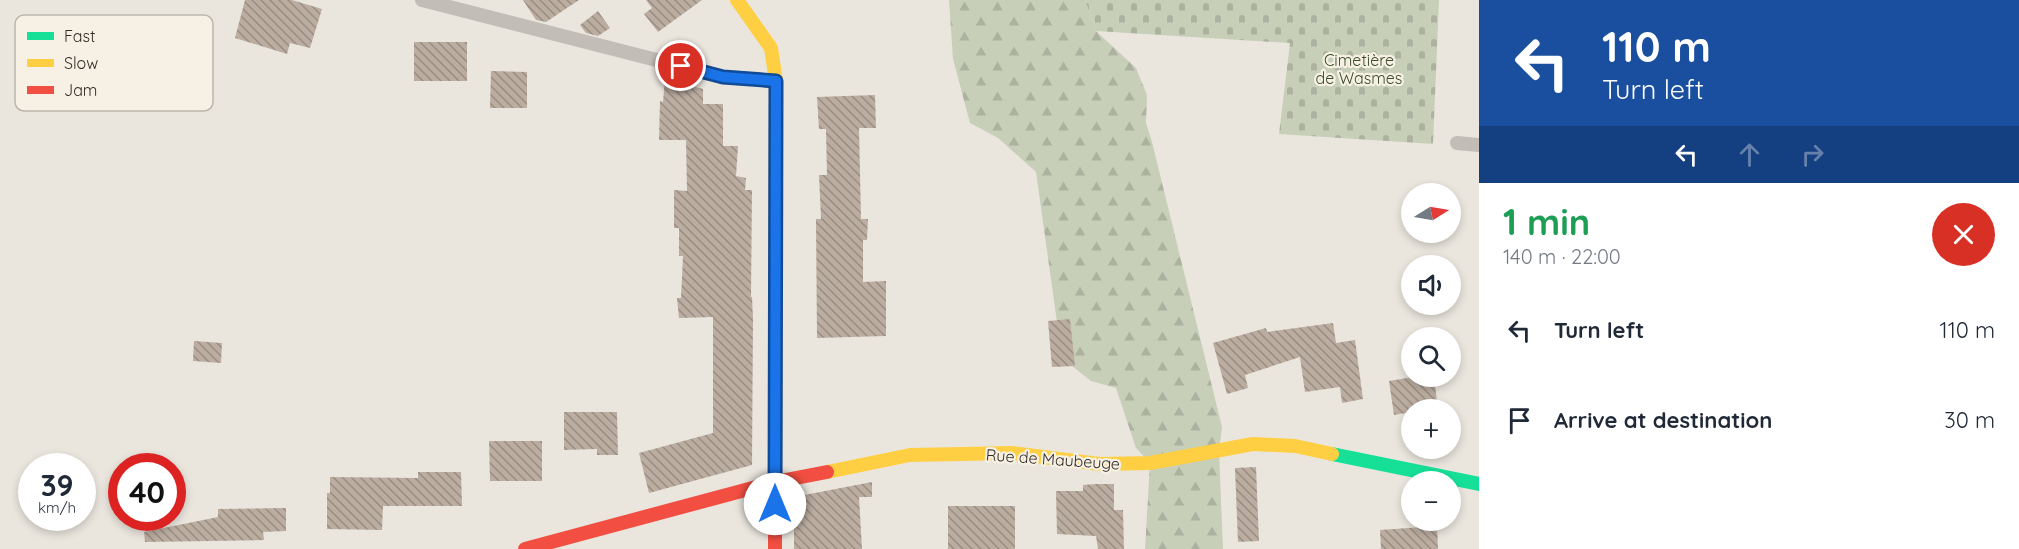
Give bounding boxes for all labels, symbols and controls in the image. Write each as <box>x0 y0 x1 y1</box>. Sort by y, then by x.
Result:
legend <box>15 15 213 111</box>
text: 110 m <box>1602 20 1711 73</box>
icon: left <box>1503 24 1581 102</box>
text: Fast <box>64 26 95 46</box>
pin <box>655 40 706 91</box>
icon: arrive <box>664 49 697 82</box>
park label: Cimetière de Wasmes <box>1316 50 1402 88</box>
text: Slow <box>64 53 98 73</box>
text: Turn left <box>1602 72 1704 106</box>
text: Jam <box>64 80 97 100</box>
icon: left <box>1670 138 1703 171</box>
icon: ahead <box>1733 138 1766 171</box>
icon: right <box>1796 138 1829 171</box>
north arrow <box>1401 183 1461 243</box>
map controls <box>1401 183 1461 531</box>
text: 1 min <box>1503 199 1590 244</box>
button: close <box>1932 203 1995 266</box>
text: 140 m · 22:00 <box>1503 244 1621 269</box>
button: sound <box>1401 255 1461 315</box>
icon: left <box>1503 314 1536 347</box>
text: Turn left <box>1554 316 1644 344</box>
text: 110 m <box>1940 316 1995 344</box>
button: search <box>1401 327 1461 387</box>
button: + <box>1401 399 1461 459</box>
icon: arrive <box>1503 404 1536 437</box>
text: Arrive at destination <box>1554 406 1772 434</box>
text: 30 m <box>1944 406 1995 434</box>
street label: Rue de Maubeuge <box>985 444 1121 474</box>
speed limit sign: 40 <box>108 453 186 531</box>
text: 39 <box>40 466 74 504</box>
button: − <box>1401 471 1461 531</box>
position arrow <box>743 472 807 536</box>
text: km/h <box>38 498 76 517</box>

